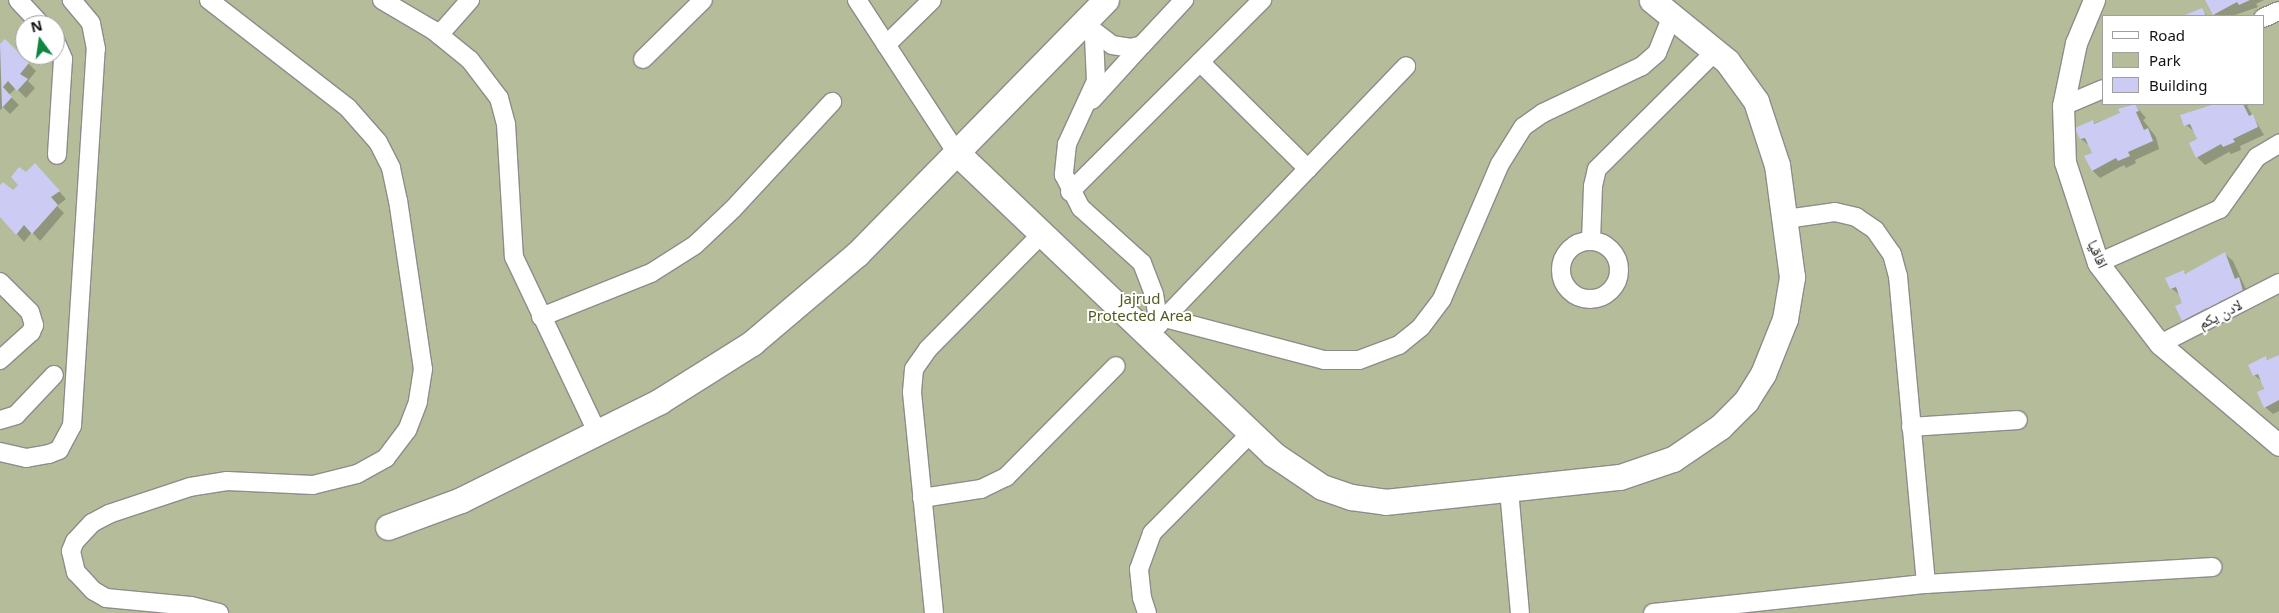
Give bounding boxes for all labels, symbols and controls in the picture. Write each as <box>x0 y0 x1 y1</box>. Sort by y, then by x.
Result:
north arrow <box>15 15 65 65</box>
text: N <box>29 15 44 37</box>
legend <box>2102 15 2264 105</box>
text: Road <box>2149 25 2185 45</box>
text: Park <box>2149 50 2181 70</box>
text: Building <box>2149 75 2207 95</box>
street label: اقاقیا <box>2084 237 2112 271</box>
park label: Jajrud Protected Area <box>1088 289 1192 324</box>
street label: لادن یکم <box>2195 295 2245 333</box>

